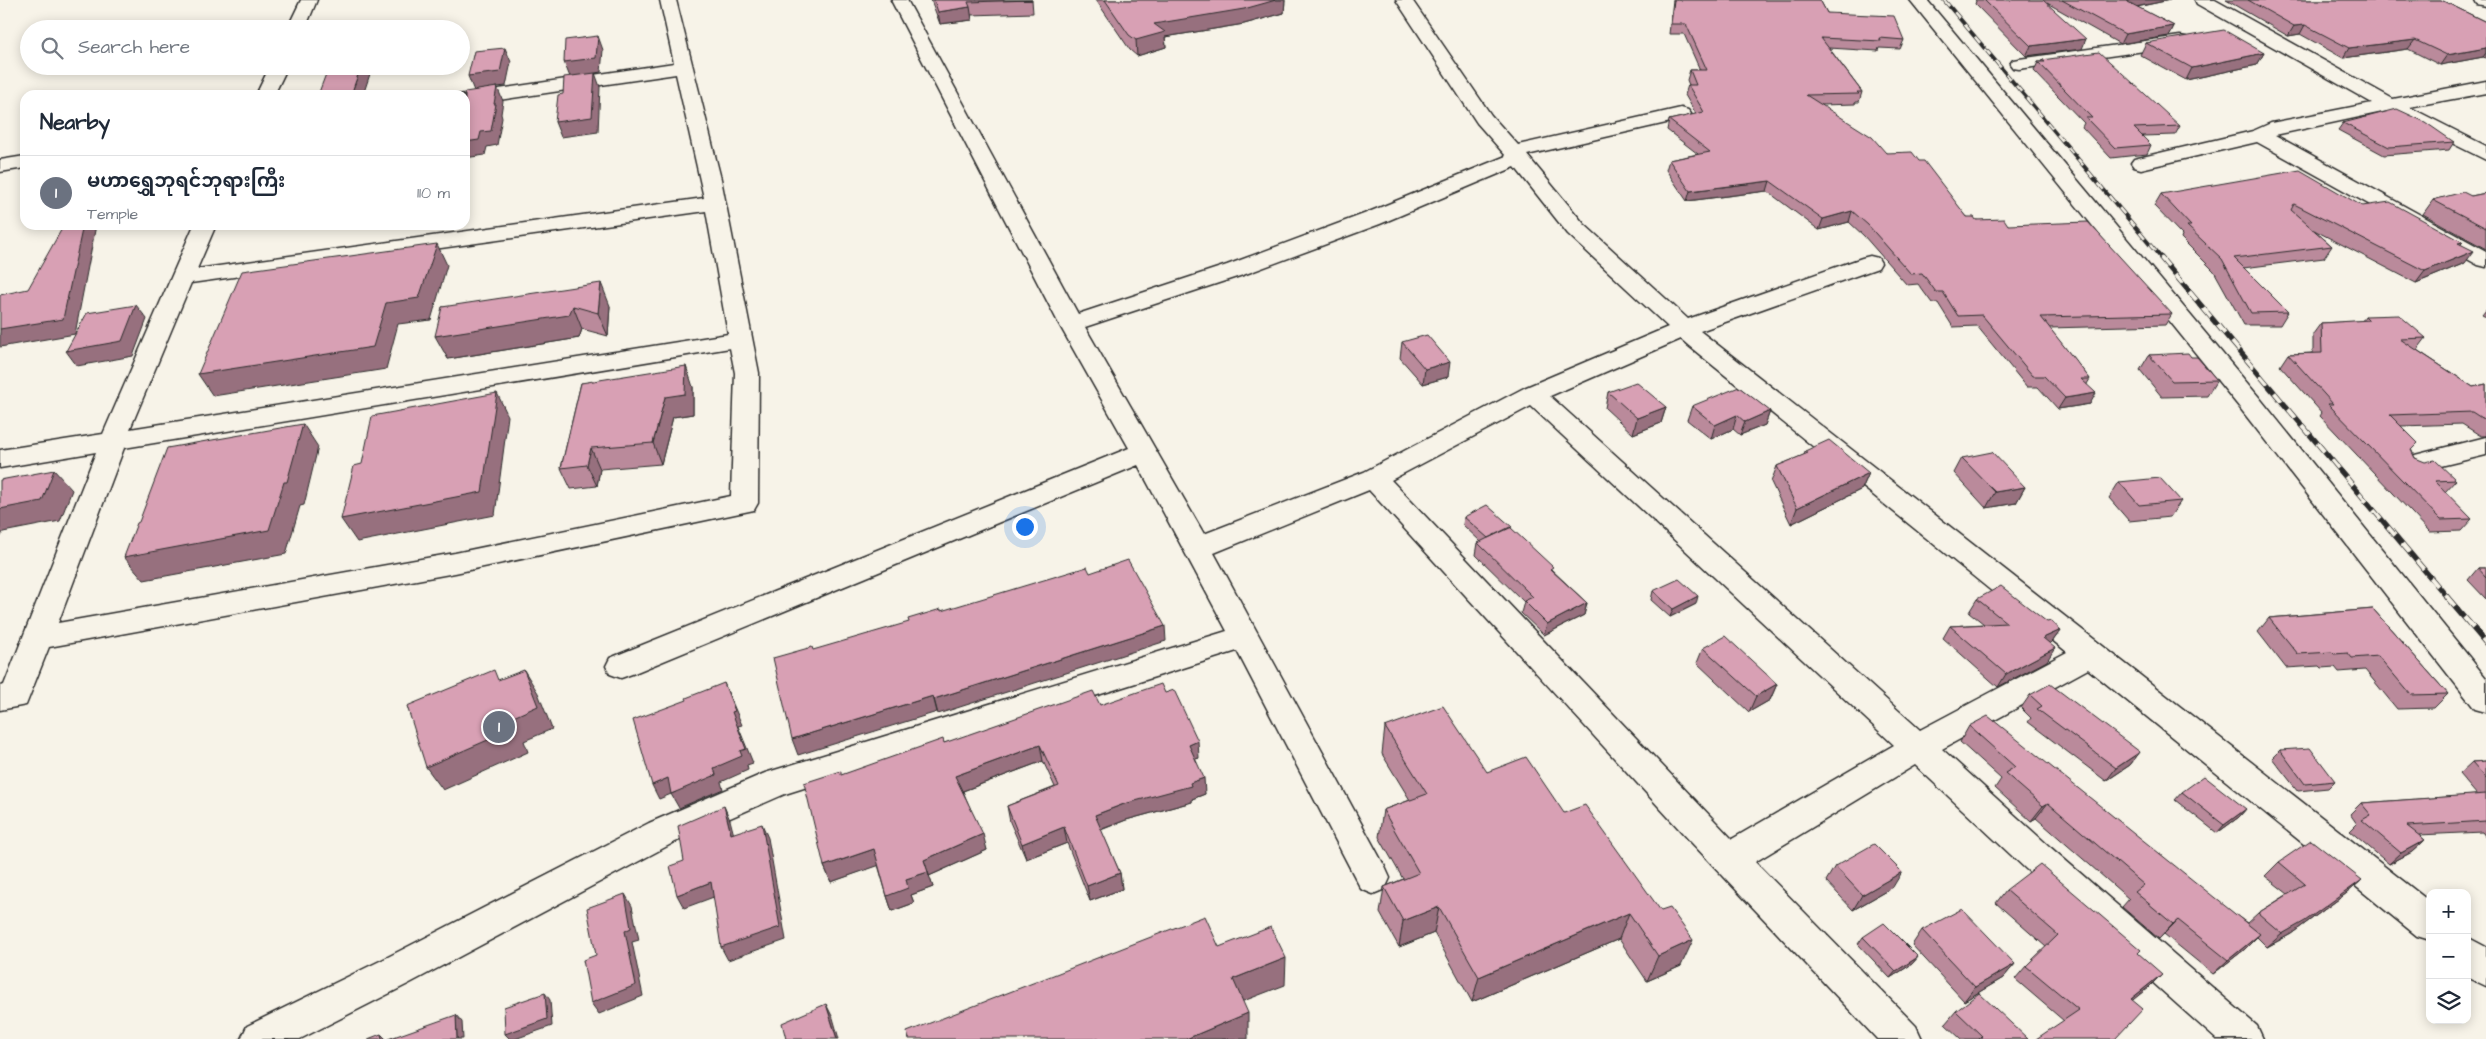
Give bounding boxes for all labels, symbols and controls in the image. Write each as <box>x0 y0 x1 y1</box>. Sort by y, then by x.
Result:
search box <box>20 20 470 75</box>
icon: search <box>38 34 66 62</box>
text: Search here <box>78 34 190 61</box>
text: Nearby <box>40 108 110 137</box>
text: မဟာရွှေဘုရင်ဘုရားကြီး <box>87 168 285 195</box>
text: 1 <box>55 182 57 204</box>
text: 110 m <box>417 182 450 204</box>
text: Temple <box>87 203 138 225</box>
your location <box>1012 514 1038 540</box>
pin: 1 <box>483 708 515 746</box>
map controls <box>2426 889 2471 1024</box>
button: + <box>2426 889 2471 934</box>
button: − <box>2426 934 2471 979</box>
button: layers <box>2426 979 2471 1024</box>

